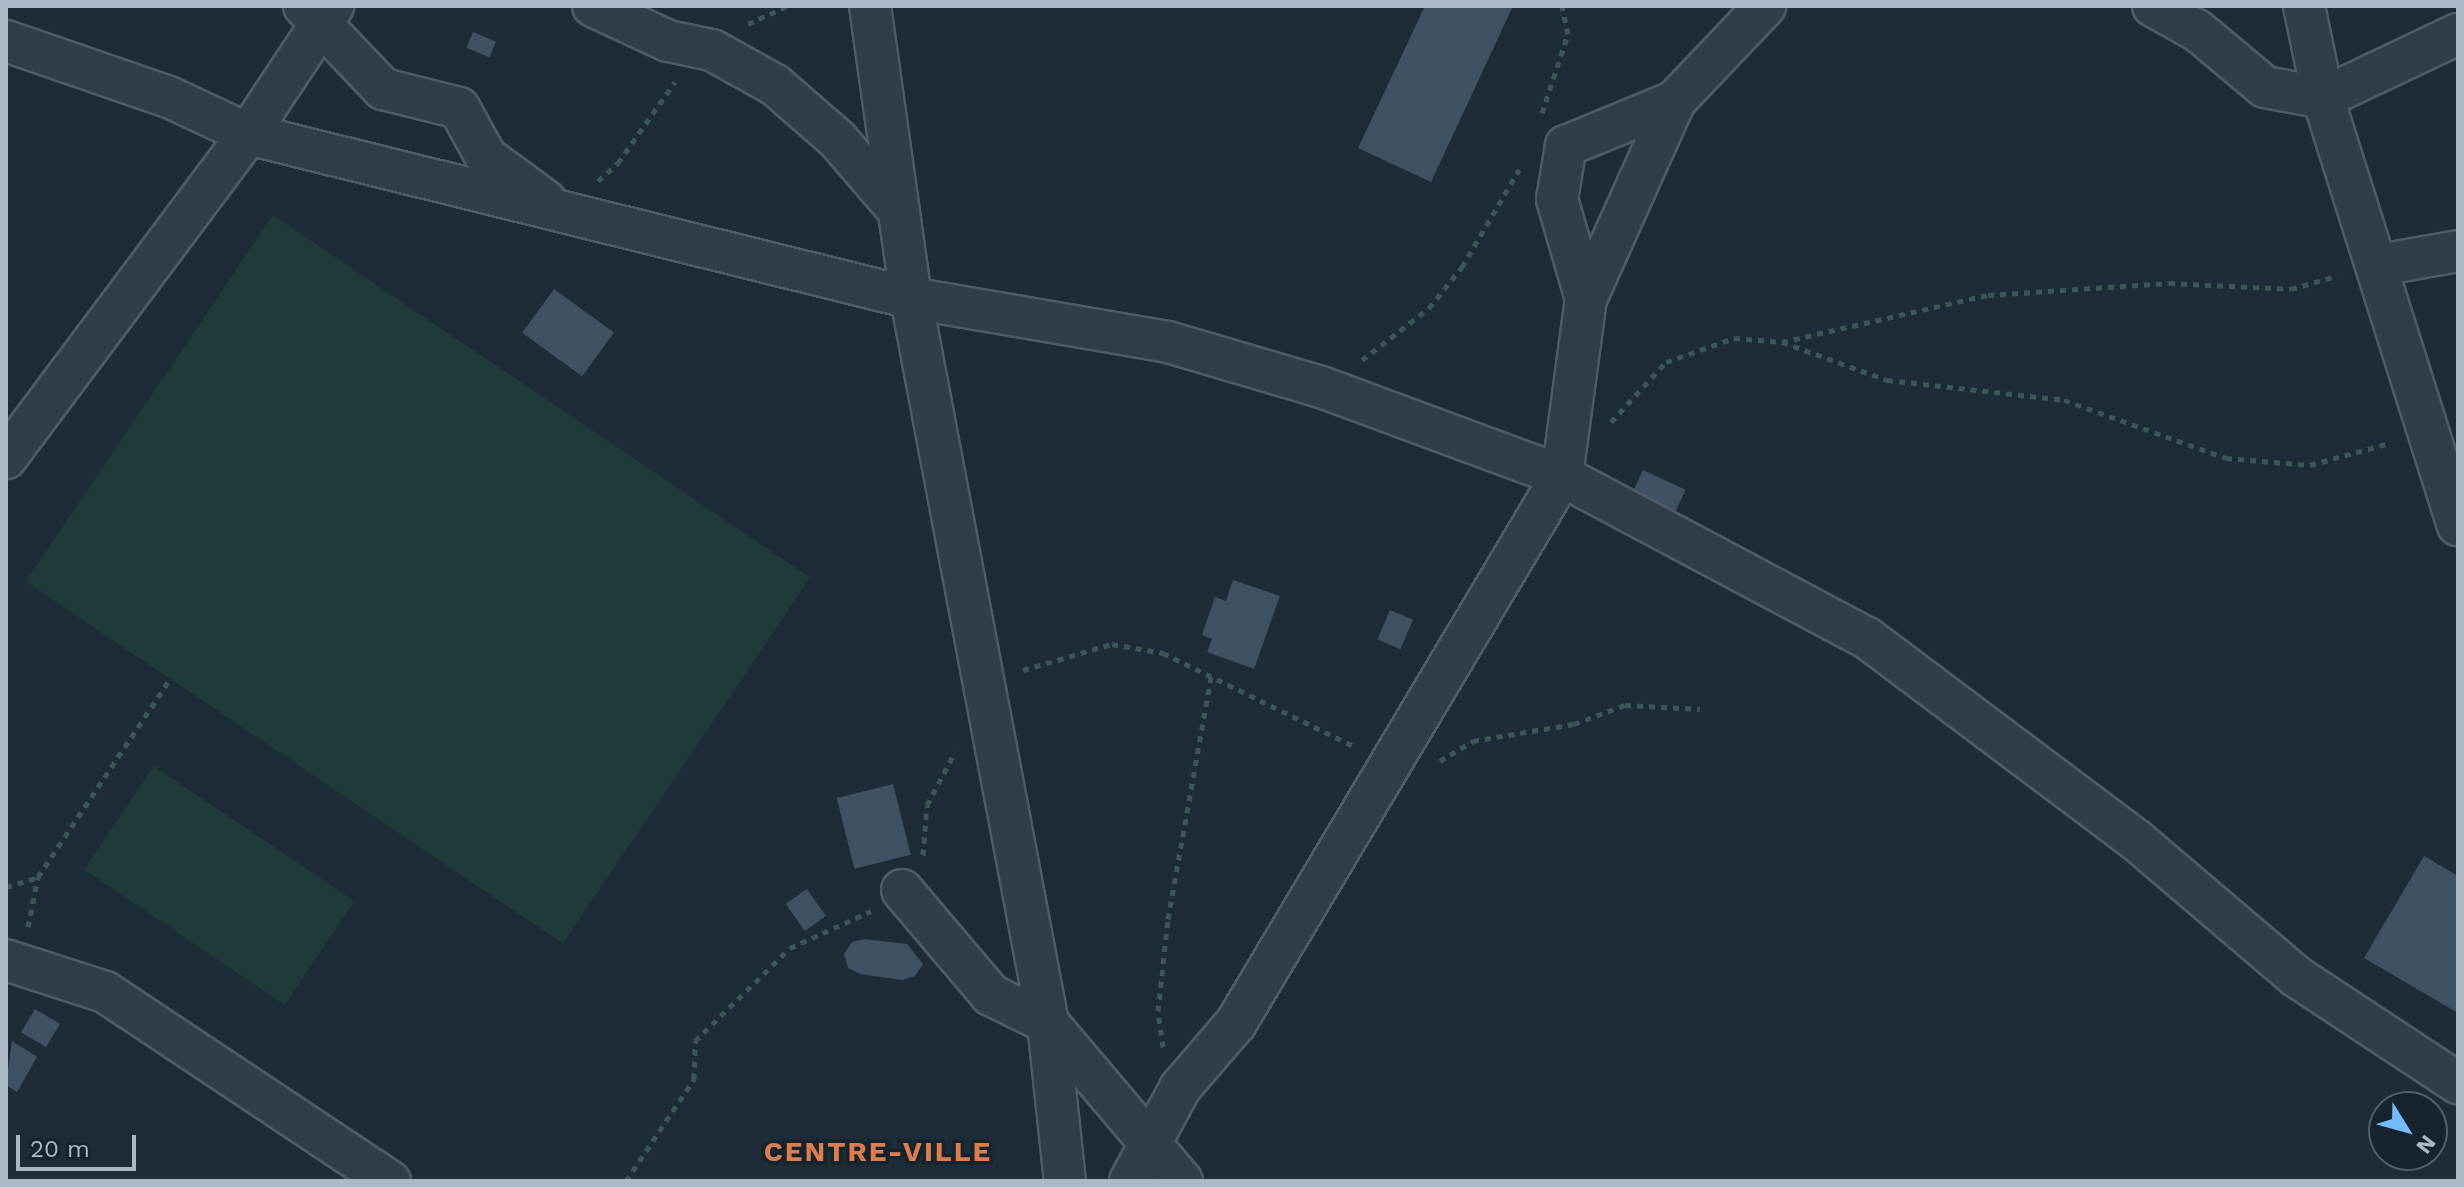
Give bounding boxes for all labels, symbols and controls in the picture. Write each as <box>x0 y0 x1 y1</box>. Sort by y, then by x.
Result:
north arrow <box>2368 1091 2448 1171</box>
scale bar <box>20 1119 140 1169</box>
text: N <box>2411 1131 2441 1159</box>
text: 20 m <box>30 1135 90 1163</box>
district label: CENTRE-VILLE <box>764 1135 992 1169</box>

